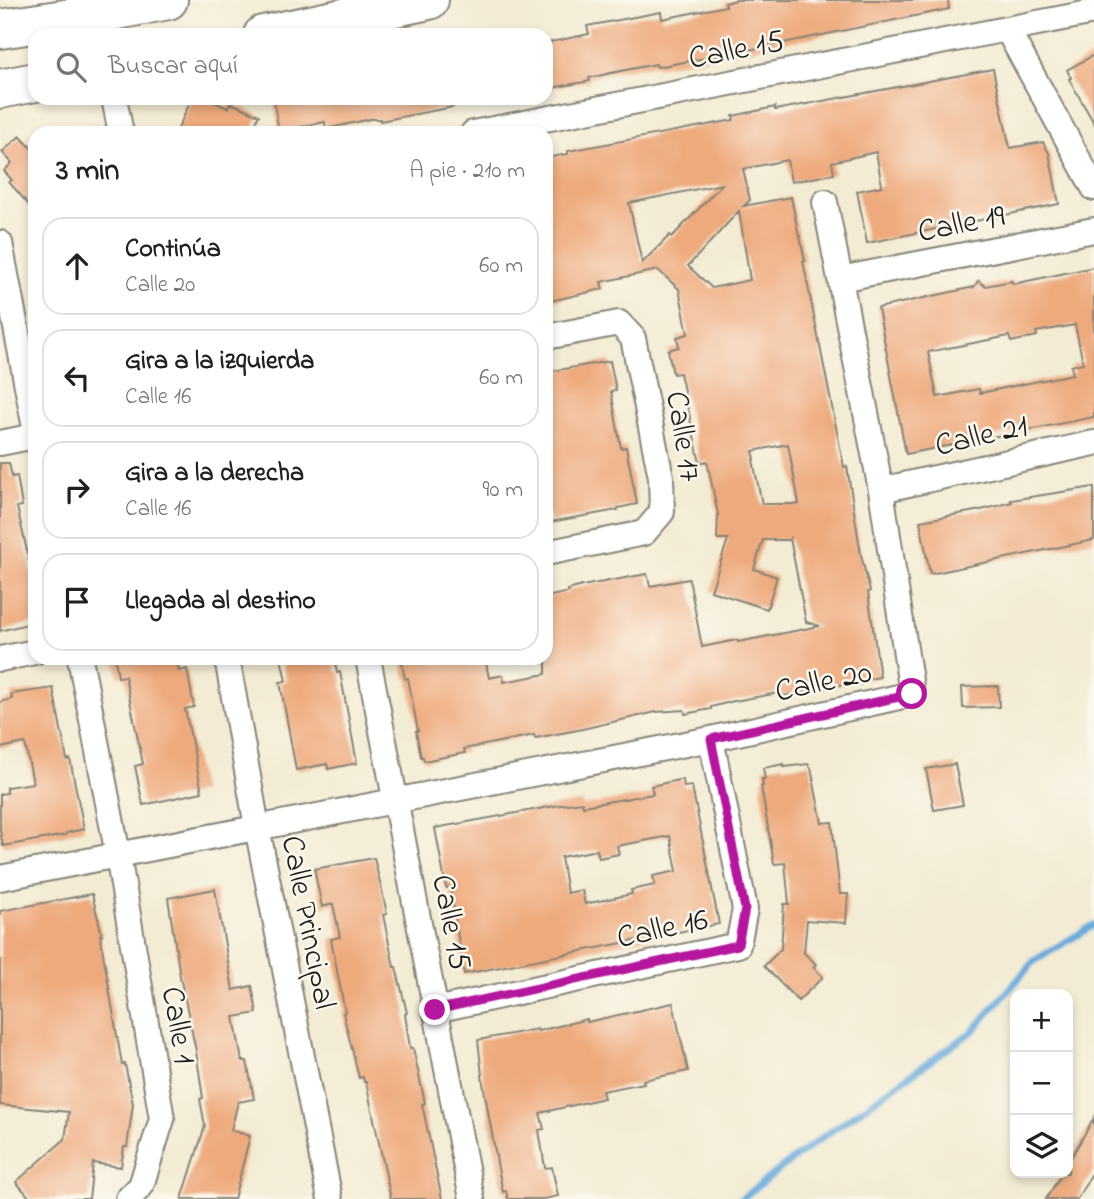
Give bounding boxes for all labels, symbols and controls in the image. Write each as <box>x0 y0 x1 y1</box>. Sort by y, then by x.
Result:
street label: Calle 15 <box>685 19 788 84</box>
search box <box>28 28 553 105</box>
icon: search <box>52 48 90 86</box>
text: Buscar aquí <box>108 48 238 86</box>
text: 3 min <box>56 150 119 194</box>
text: A pie · 210 m <box>409 155 525 188</box>
street label: Calle 19 <box>914 194 1010 257</box>
text: Continúa <box>125 231 221 269</box>
icon: ahead <box>58 247 96 285</box>
text: 60 m <box>479 250 523 283</box>
text: Calle 20 <box>125 269 195 302</box>
text: Gira a la izquierda <box>125 343 314 381</box>
icon: left <box>58 359 96 397</box>
text: 60 m <box>479 362 523 395</box>
text: Calle 16 <box>125 381 191 414</box>
street label: Calle 17 <box>651 388 712 485</box>
street label: Calle 21 <box>931 404 1033 471</box>
text: Gira a la derecha <box>125 455 304 493</box>
icon: right <box>58 471 96 509</box>
text: 90 m <box>483 474 523 507</box>
text: Calle 16 <box>125 493 191 526</box>
icon: arrive <box>58 583 96 621</box>
text: Llegada al destino <box>125 583 316 621</box>
street label: Calle 20 <box>771 650 876 717</box>
route start <box>896 678 927 709</box>
street label: Calle Principal <box>267 832 346 1014</box>
street label: Calle 15 <box>417 871 482 974</box>
street label: Calle 16 <box>613 898 713 963</box>
street label: Calle 1 <box>147 983 206 1068</box>
map controls <box>1010 989 1073 1178</box>
button: + <box>1010 989 1073 1052</box>
route end <box>419 994 450 1025</box>
button: − <box>1010 1052 1073 1115</box>
button: layers <box>1010 1115 1073 1178</box>

